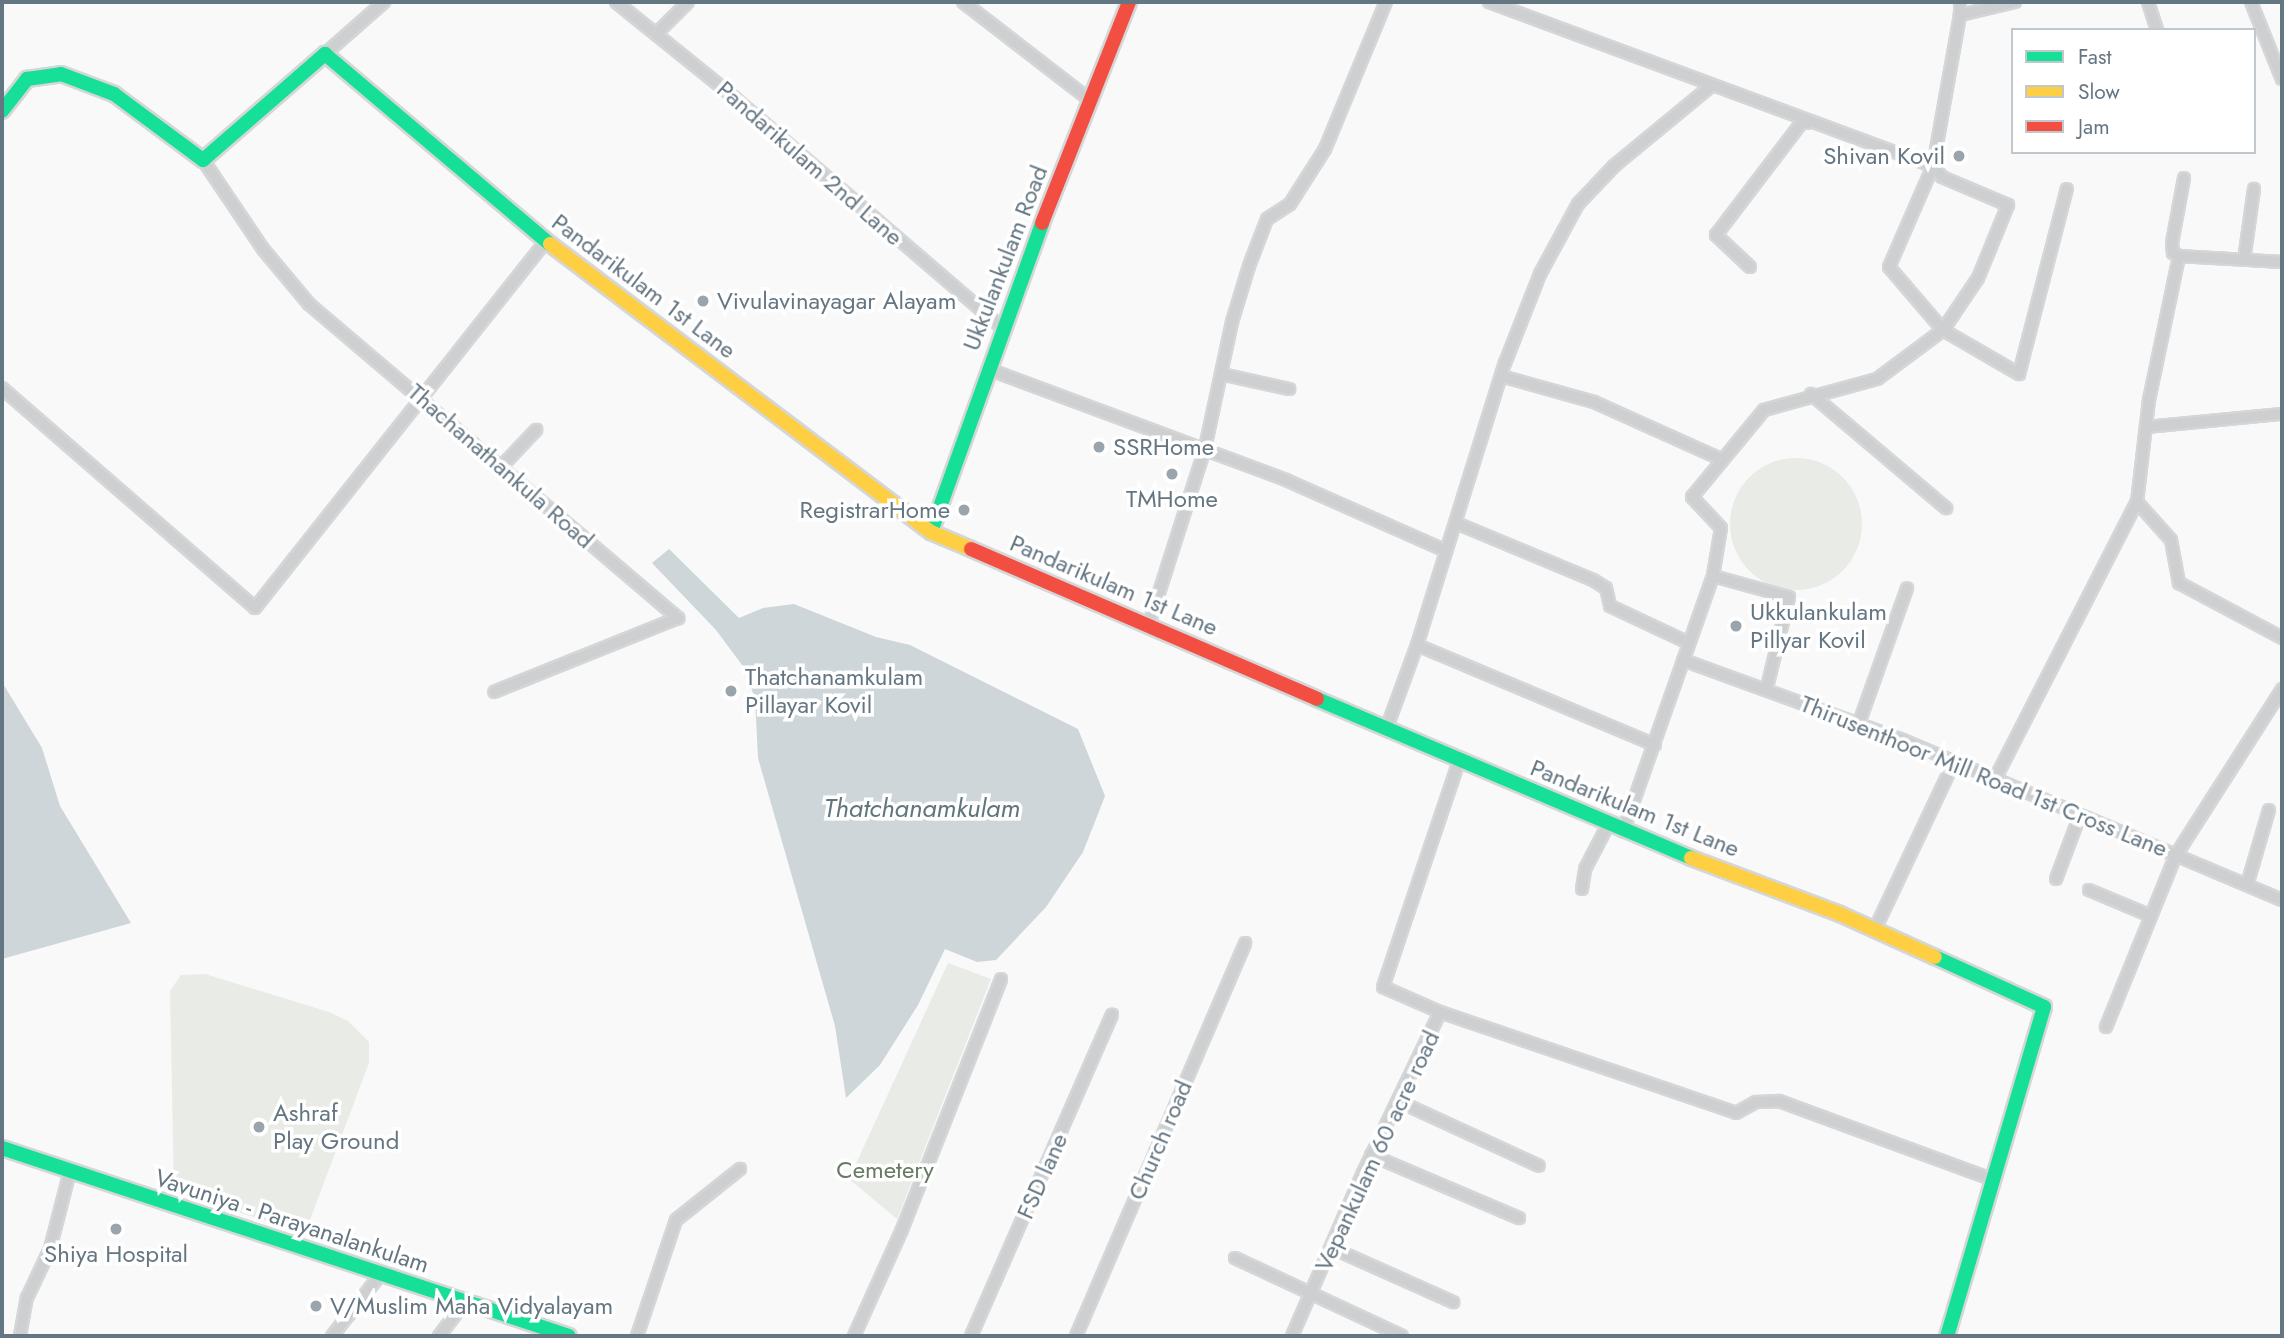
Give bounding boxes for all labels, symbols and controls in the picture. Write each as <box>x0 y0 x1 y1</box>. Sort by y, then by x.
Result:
legend <box>2011 28 2256 154</box>
text: Fast <box>2078 42 2111 72</box>
street label: Pandarikulam 2nd Lane <box>711 75 909 251</box>
text: Slow <box>2078 77 2120 107</box>
text: Jam <box>2078 112 2110 142</box>
place label: Shivan Kovil <box>1823 142 1945 170</box>
marker: Shivan Kovil <box>1951 148 1967 164</box>
street label: Ukkulankulam Road <box>956 161 1054 355</box>
street label: Pandarikulam 1st Lane <box>546 207 742 365</box>
place label: Vivulavinayagar Alayam <box>717 287 956 315</box>
marker: Vivulavinayagar Alayam <box>695 293 711 309</box>
street label: Thachanathankula Road <box>402 378 600 554</box>
place label: SSRHome <box>1113 433 1214 461</box>
marker: SSRHome <box>1091 439 1107 455</box>
marker: TMHome <box>1164 466 1180 482</box>
place label: TMHome <box>1126 485 1218 513</box>
place label: RegistrarHome <box>799 496 950 524</box>
marker: RegistrarHome <box>956 502 972 518</box>
street label: Pandarikulam 1st Lane <box>1006 528 1222 642</box>
place label: Ukkulankulam Pillyar Kovil <box>1750 598 1887 654</box>
marker: Ukkulankulam Pillyar Kovil <box>1728 618 1744 634</box>
place label: Thatchanamkulam Pillayar Kovil <box>745 663 923 719</box>
marker: Thatchanamkulam Pillayar Kovil <box>723 683 739 699</box>
street label: Thirusenthoor Mill Road 1st Cross Lane <box>1796 689 2172 863</box>
street label: Pandarikulam 1st Lane <box>1526 753 1744 863</box>
water label: Thatchanamkulam <box>824 793 1020 825</box>
street label: Vepankulam 60 acre road <box>1309 1026 1445 1276</box>
street label: Church road <box>1122 1076 1198 1204</box>
place label: Ashraf Play Ground <box>273 1099 399 1155</box>
marker: Ashraf Play Ground <box>251 1119 267 1135</box>
street label: FSD lane <box>1010 1129 1074 1223</box>
park label: Cemetery <box>836 1156 934 1184</box>
street label: Vavuniya - Parayanalankulam <box>151 1163 433 1279</box>
marker: Shiya Hospital <box>108 1221 124 1237</box>
place label: Shiya Hospital <box>44 1240 188 1268</box>
place label: V/Muslim Maha Vidyalayam <box>330 1292 613 1320</box>
marker: V/Muslim Maha Vidyalayam <box>308 1298 324 1314</box>

